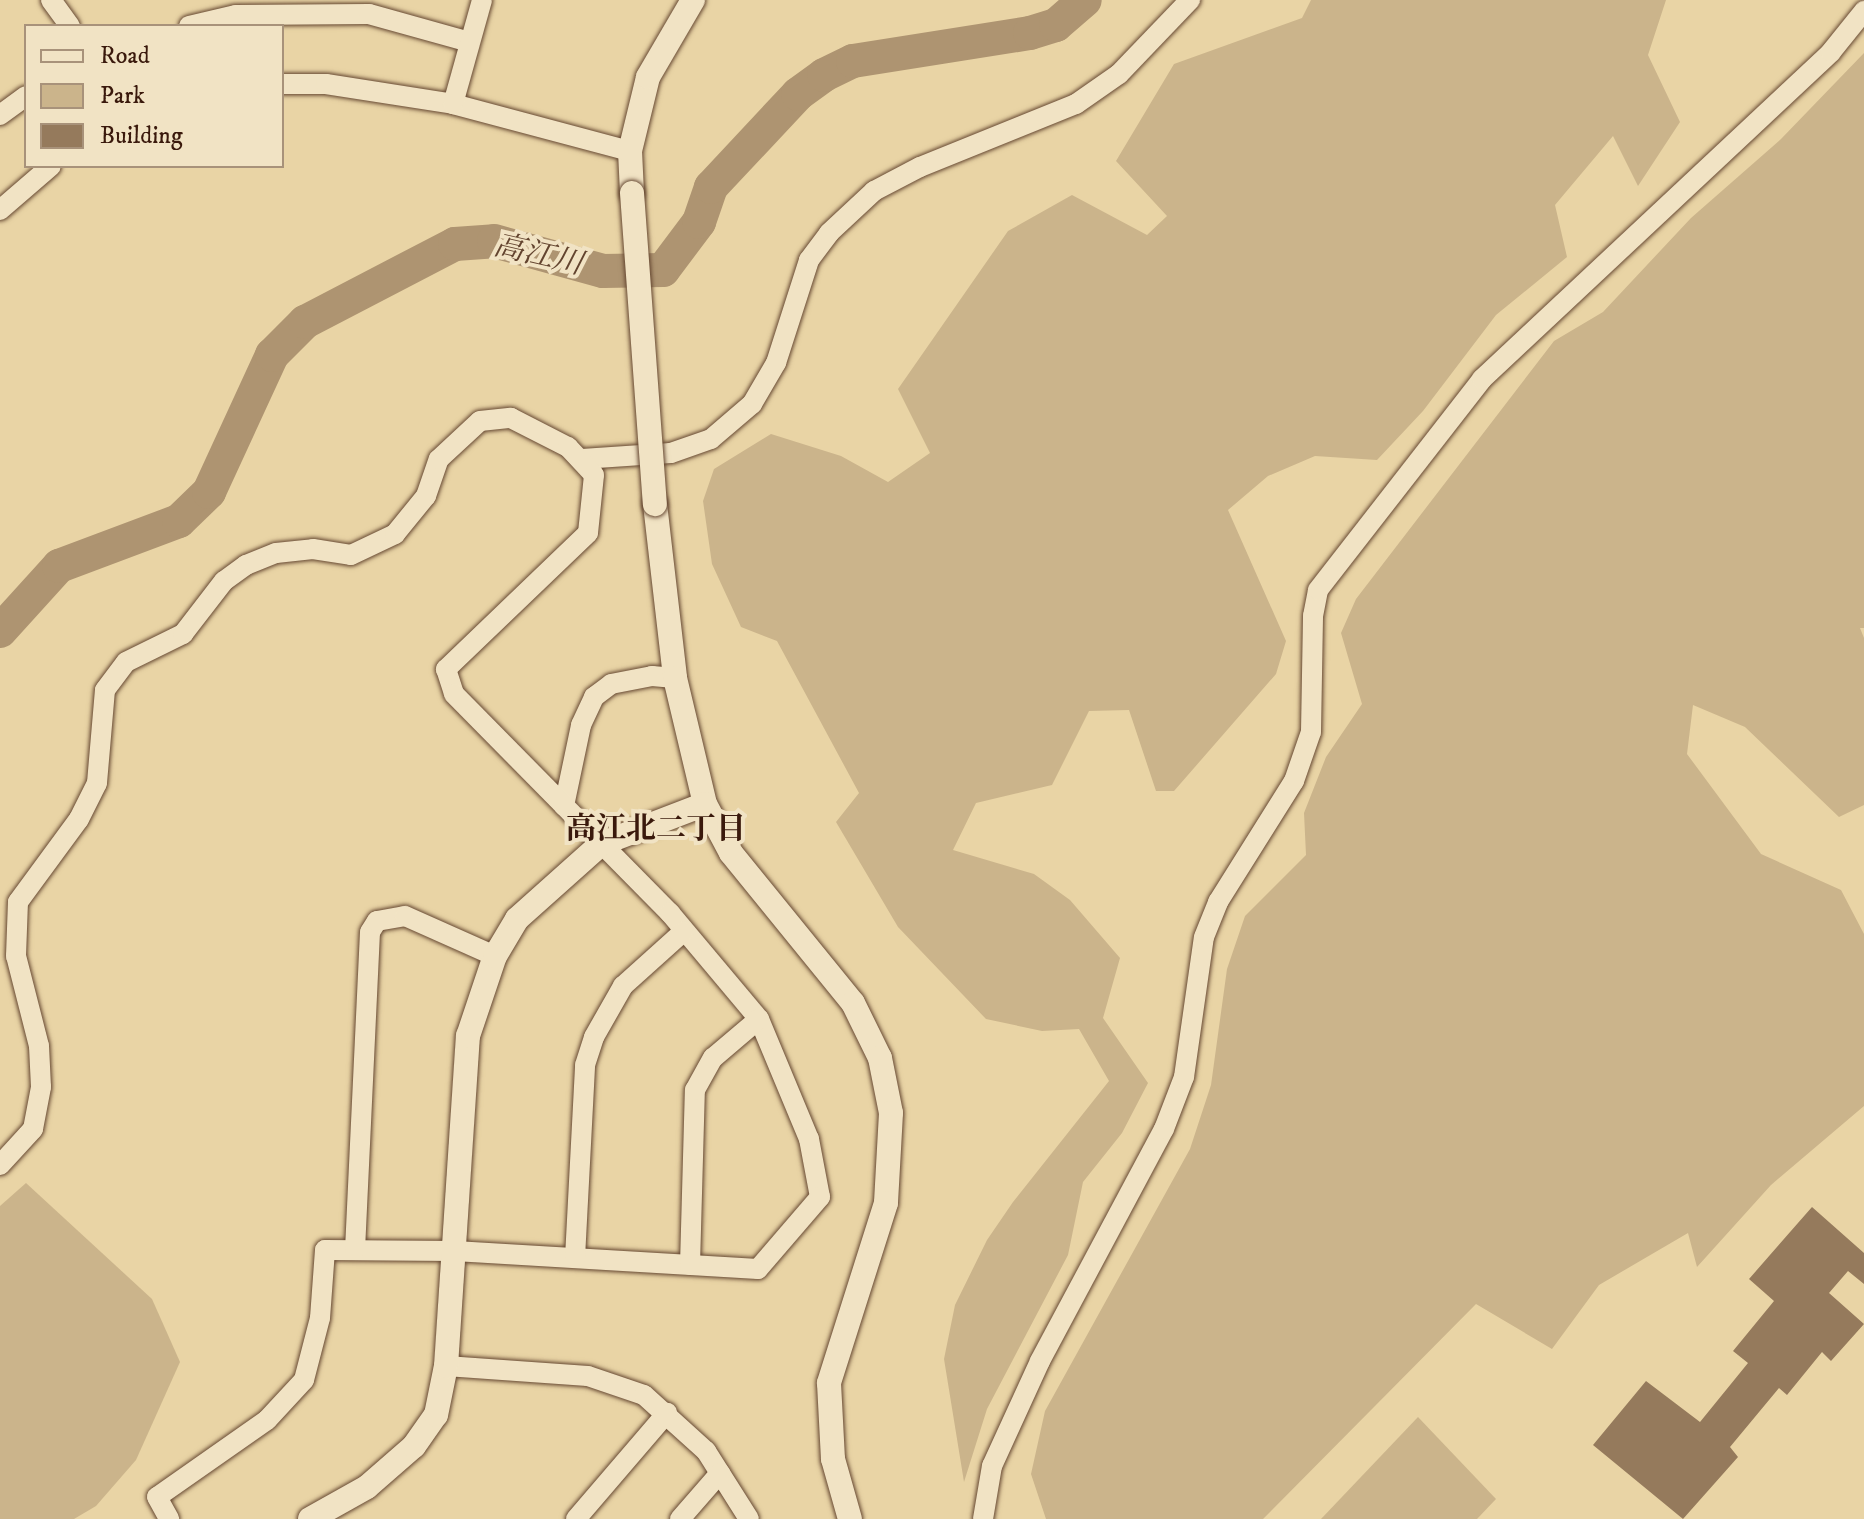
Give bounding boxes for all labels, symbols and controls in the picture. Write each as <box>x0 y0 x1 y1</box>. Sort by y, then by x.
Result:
legend <box>24 24 284 168</box>
text: Road <box>100 41 150 71</box>
text: Park <box>100 81 145 111</box>
text: Building <box>100 121 183 151</box>
water label: 高江川 <box>490 228 586 284</box>
district label: 高江北二丁目 <box>566 812 746 848</box>

